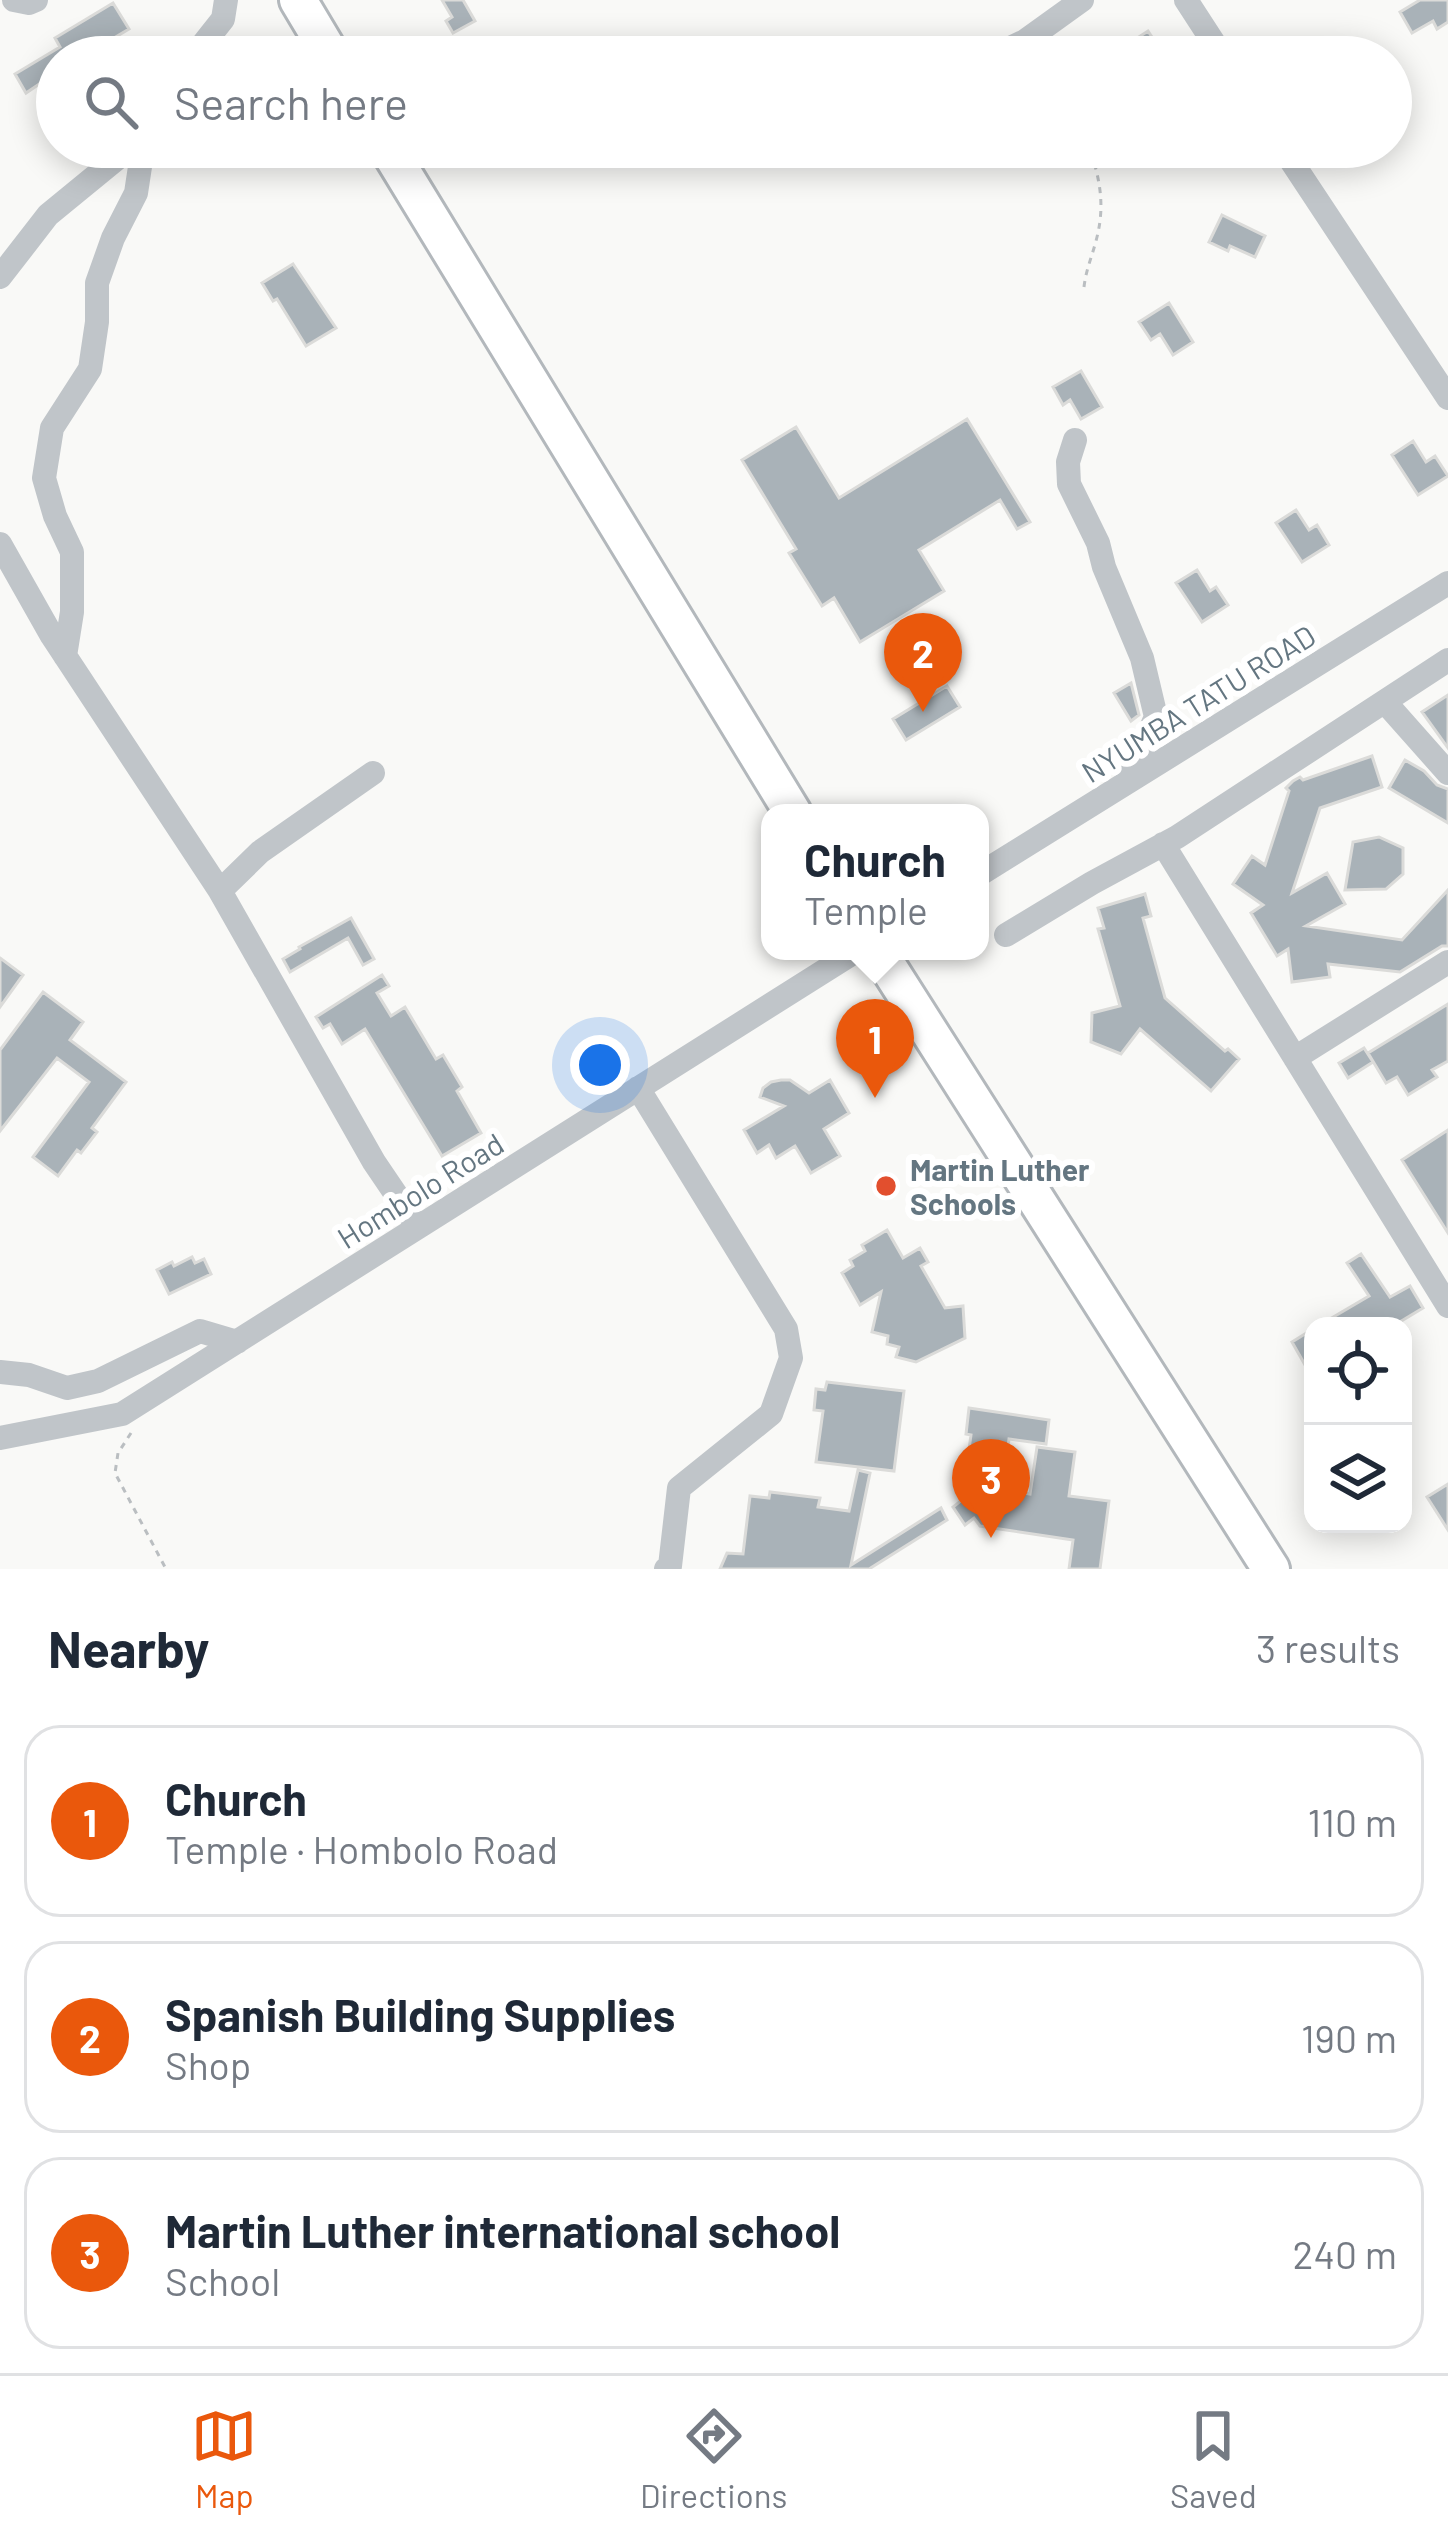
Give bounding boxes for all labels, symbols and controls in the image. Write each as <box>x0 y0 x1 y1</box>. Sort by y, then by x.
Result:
search box <box>36 36 1412 168</box>
icon: search <box>78 69 144 135</box>
text: Search here <box>174 75 408 129</box>
pin: 2 <box>884 613 962 712</box>
street label: NYUMBA TATU ROAD <box>1075 617 1321 789</box>
popup <box>761 804 989 960</box>
text: Church <box>804 832 946 886</box>
text: Temple <box>804 886 928 933</box>
pin: 1 <box>836 999 914 1098</box>
your location <box>570 1035 630 1095</box>
street label: Hombolo Road <box>330 1125 510 1255</box>
place label: Martin Luther Schools <box>910 1151 1090 1221</box>
marker: Martin Luther Schools <box>873 1173 899 1199</box>
map controls <box>1304 1317 1412 1533</box>
button: locate <box>1304 1317 1412 1425</box>
button: layers <box>1304 1425 1412 1533</box>
pin: 3 <box>952 1439 1030 1538</box>
text: Nearby <box>48 1617 209 1678</box>
text: 3 results <box>1256 1624 1400 1671</box>
text: Church <box>165 1771 307 1825</box>
text: 1 <box>83 1798 97 1845</box>
text: 110 m <box>1307 1798 1397 1845</box>
text: Temple · Hombolo Road <box>165 1825 558 1872</box>
text: Spanish Building Supplies <box>165 1987 675 2041</box>
text: 2 <box>79 2014 101 2061</box>
text: 190 m <box>1301 2014 1397 2061</box>
text: Shop <box>165 2041 251 2088</box>
text: Martin Luther international school <box>165 2203 840 2257</box>
text: 3 <box>79 2230 101 2277</box>
text: 240 m <box>1293 2230 1397 2277</box>
text: School <box>165 2257 280 2304</box>
tab: Map <box>191 2403 257 2515</box>
tab: Directions <box>640 2403 787 2515</box>
tab: Saved <box>1170 2403 1257 2515</box>

